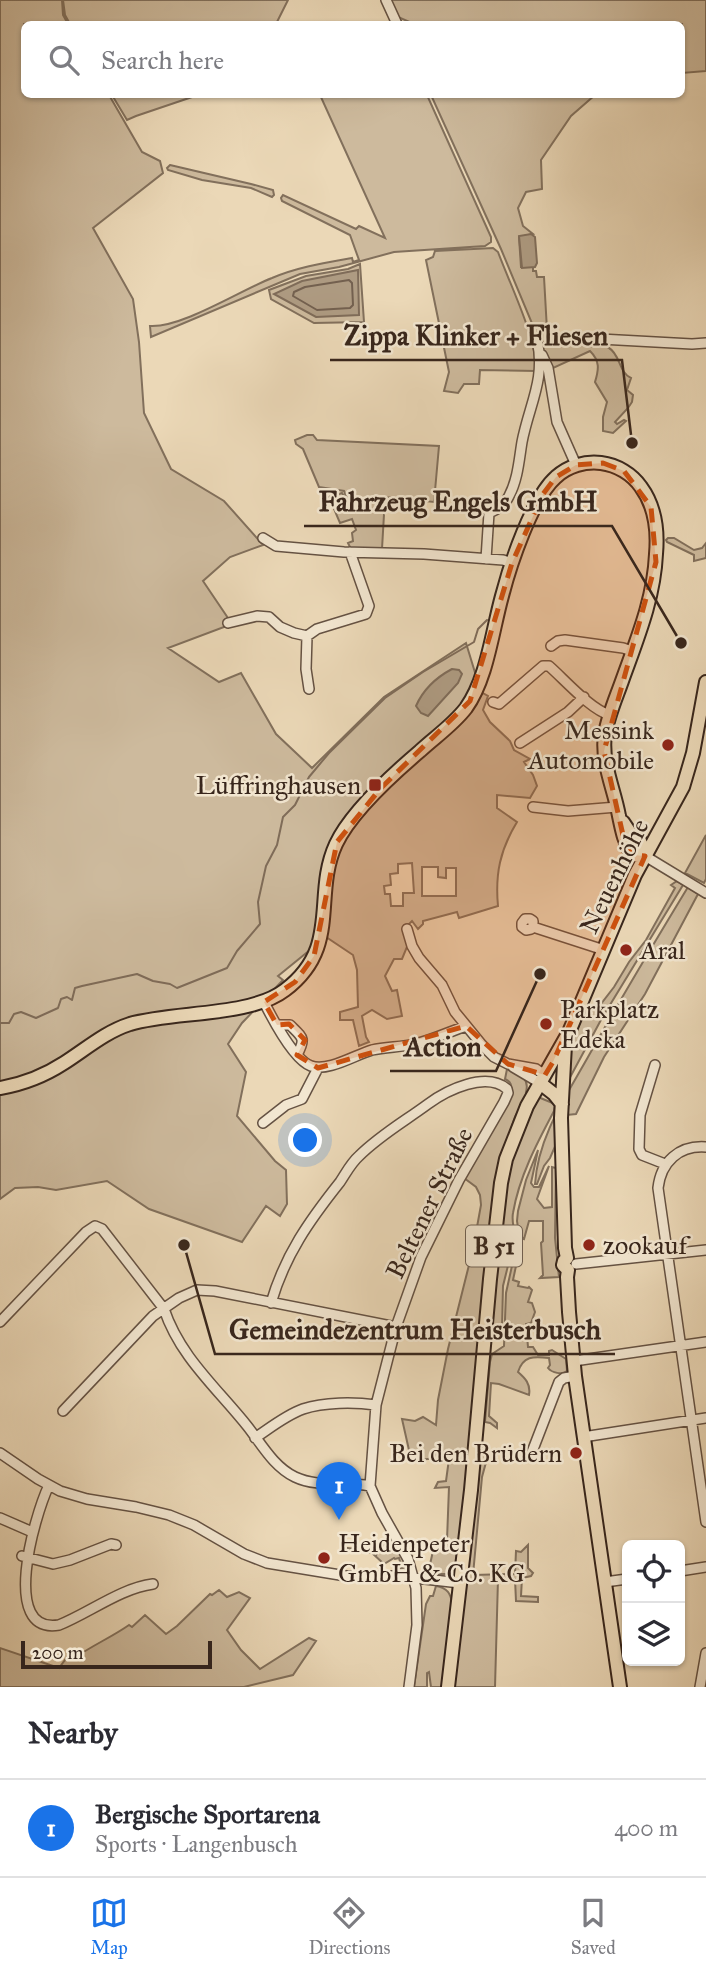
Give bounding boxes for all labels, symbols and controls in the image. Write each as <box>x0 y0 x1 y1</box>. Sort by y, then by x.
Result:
search box <box>21 21 685 98</box>
icon: search <box>45 41 83 79</box>
text: Search here <box>101 44 224 76</box>
callout: Zippa Klinker + Fliesen <box>330 311 622 360</box>
text: Zippa Klinker + Fliesen <box>344 318 608 353</box>
callout: Fahrzeug Engels GmbH <box>304 477 612 526</box>
text: Fahrzeug Engels GmbH <box>318 484 598 519</box>
place label: Messink Automobile <box>527 714 655 776</box>
marker: Messink Automobile <box>660 737 676 753</box>
place label: Lüffringhausen <box>196 769 361 801</box>
marker: Lüffringhausen <box>367 777 383 793</box>
street label: Neuenhöhe <box>572 813 656 939</box>
place label: Aral <box>639 934 685 966</box>
marker: Aral <box>618 942 634 958</box>
place label: Parkplatz Edeka <box>560 993 659 1055</box>
marker: Parkplatz Edeka <box>538 1016 554 1032</box>
callout: Action <box>390 1022 496 1071</box>
text: Action <box>402 1029 482 1064</box>
street label: Beltener Straße <box>379 1122 479 1284</box>
your location <box>288 1123 322 1157</box>
road number: B 51 <box>466 1226 522 1266</box>
place label: zookauf <box>603 1229 691 1261</box>
marker: zookauf <box>581 1237 597 1253</box>
callout: Gemeindezentrum Heisterbusch <box>215 1305 615 1354</box>
text: Gemeindezentrum Heisterbusch <box>229 1312 601 1347</box>
place label: Bei den Brüdern <box>389 1437 562 1469</box>
marker: Bei den Brüdern <box>568 1445 584 1461</box>
pin: 1 <box>316 1462 362 1520</box>
place label: Heidenpeter GmbH & Co. KG <box>338 1527 525 1589</box>
map controls <box>622 1540 685 1666</box>
button: locate <box>622 1540 685 1603</box>
marker: Heidenpeter GmbH & Co. KG <box>316 1550 332 1566</box>
button: layers <box>622 1603 685 1666</box>
scale bar <box>21 1638 212 1670</box>
text: 200 m <box>32 1641 84 1664</box>
text: Nearby <box>28 1715 118 1751</box>
text: Bergische Sportarena <box>95 1798 320 1830</box>
text: 1 <box>46 1814 56 1842</box>
text: 400 m <box>614 1814 678 1842</box>
text: Sports · Langenbusch <box>95 1830 298 1858</box>
tab: Map <box>90 1894 128 1959</box>
tab: Directions <box>308 1894 390 1959</box>
tab: Saved <box>571 1894 616 1959</box>

